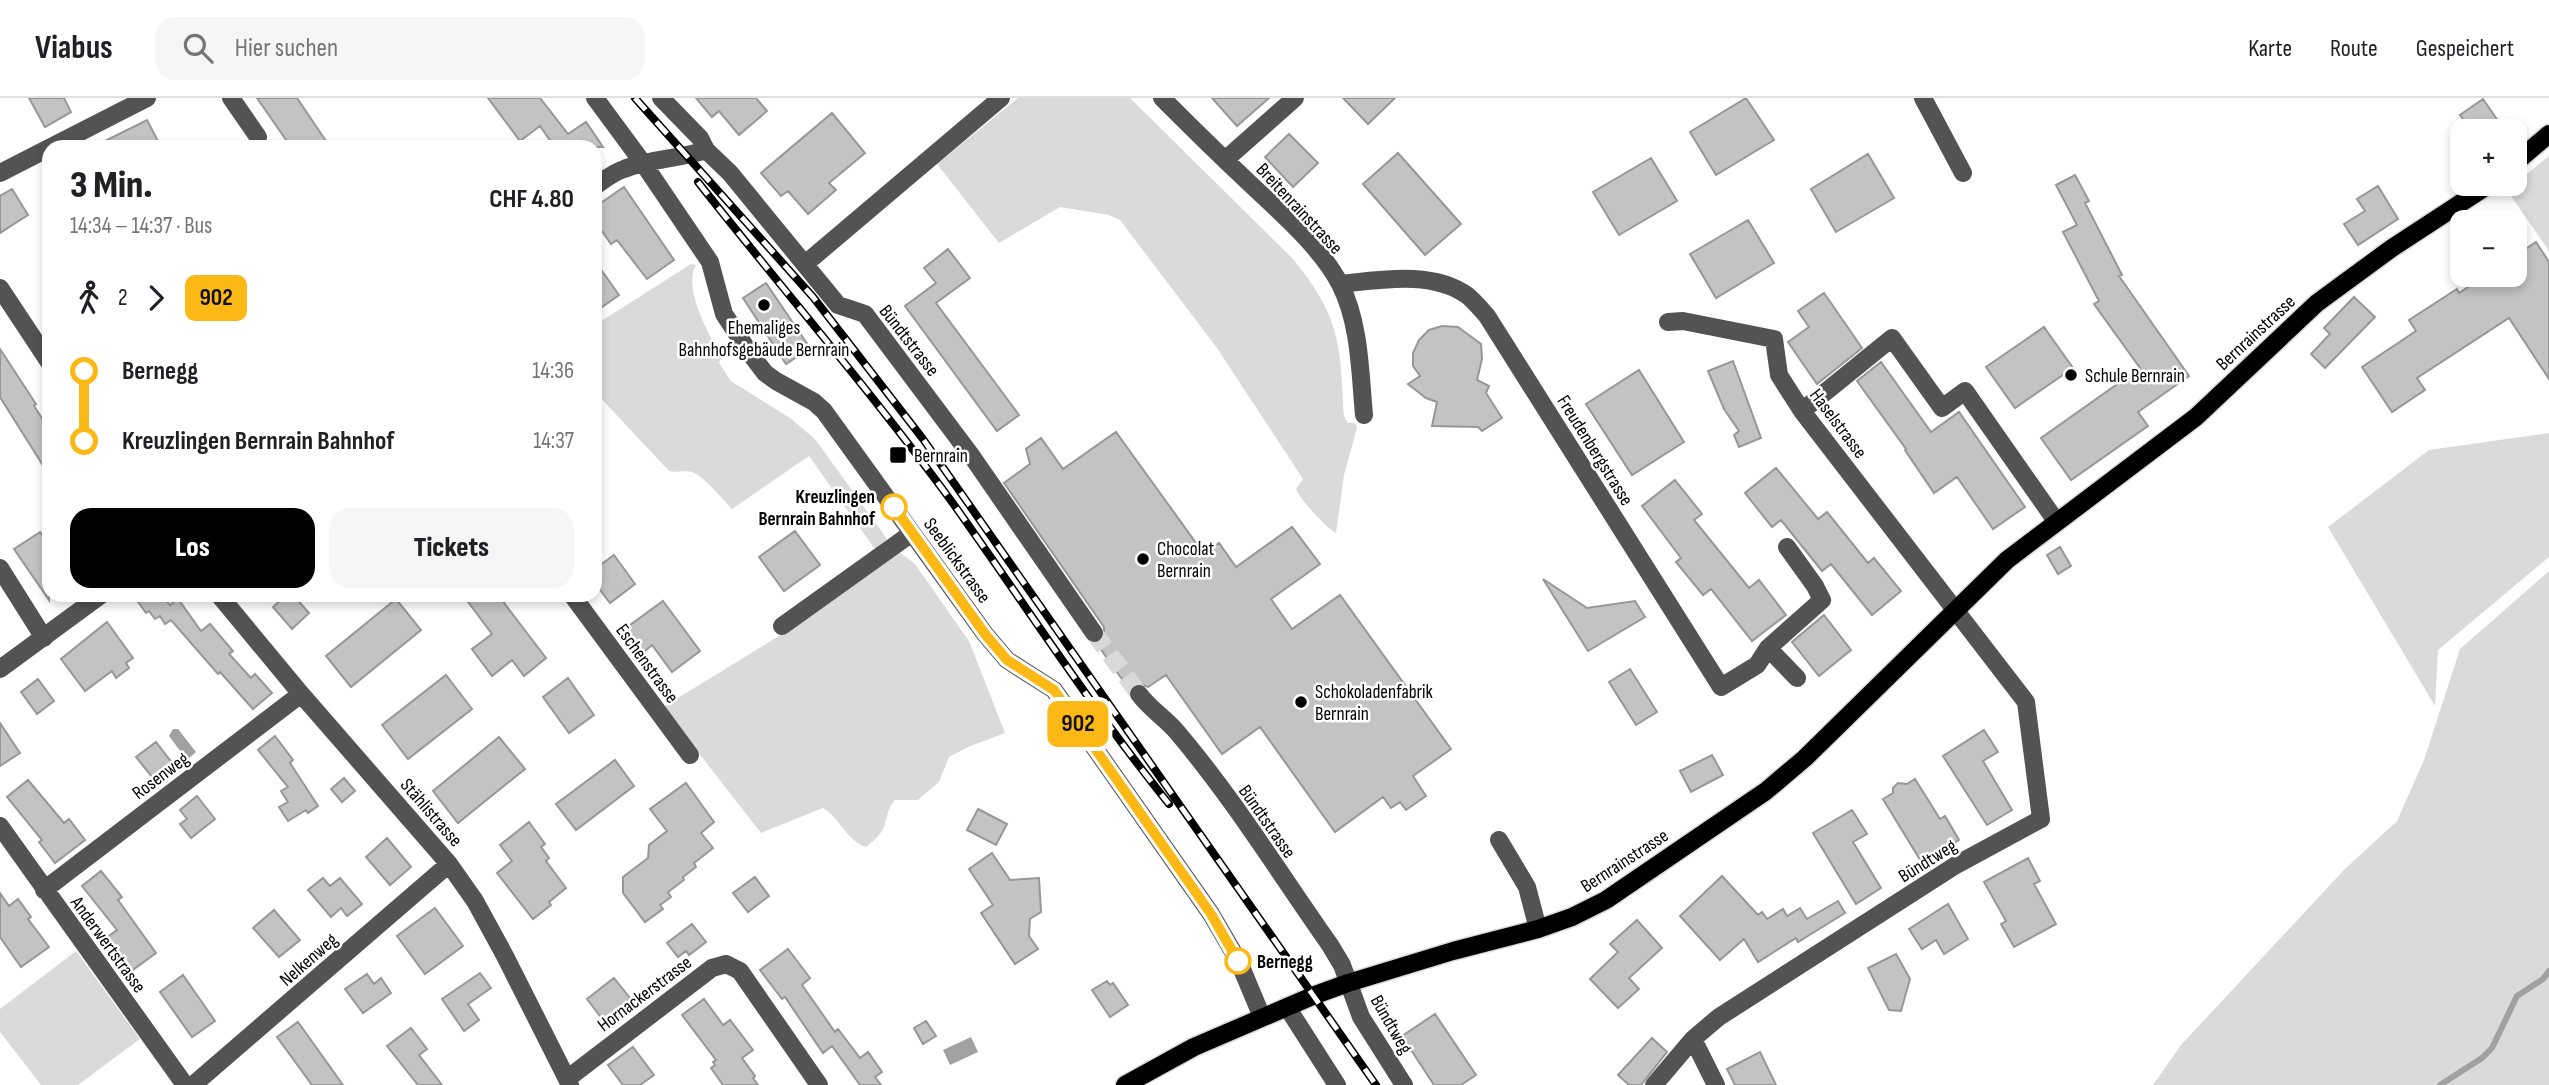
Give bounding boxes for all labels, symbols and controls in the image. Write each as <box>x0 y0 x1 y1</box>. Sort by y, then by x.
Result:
search box <box>155 17 645 80</box>
text: Viabus <box>35 28 113 68</box>
icon: search <box>179 29 217 67</box>
text: Hier suchen <box>235 33 338 64</box>
text: Karte <box>2248 34 2292 63</box>
text: Route <box>2330 34 2378 63</box>
text: Gespeichert <box>2416 34 2514 63</box>
map controls <box>2450 119 2527 287</box>
button: + <box>2450 119 2527 196</box>
street label: Breitenrainstrasse <box>1251 159 1347 259</box>
text: 3 Min. <box>70 163 153 208</box>
text: CHF 4.80 <box>489 184 574 215</box>
button: − <box>2450 210 2527 287</box>
text: 14:34 – 14:37 · Bus <box>70 212 212 240</box>
icon: walk <box>70 279 108 317</box>
icon: forward <box>137 279 175 317</box>
text: 902 <box>199 283 233 312</box>
text: 2 <box>118 284 127 312</box>
street label: Bernrainstrasse <box>2212 291 2300 376</box>
marker: Ehemaliges Bahnhofsgebäude Bernrain <box>756 297 772 313</box>
street label: Bündtstrasse <box>874 301 944 381</box>
place label: Ehemaliges Bahnhofsgebäude Bernrain <box>679 317 849 362</box>
text: Bernegg <box>122 356 198 387</box>
text: 14:36 <box>532 357 574 385</box>
place label: Schule Bernrain <box>2085 365 2185 388</box>
marker: Schule Bernrain <box>2063 367 2079 383</box>
street label: Haselstrasse <box>1804 385 1871 463</box>
street label: Freudenbergstrasse <box>1552 391 1638 510</box>
text: Kreuzlingen Bernrain Bahnhof <box>122 426 394 457</box>
text: 14:37 <box>533 427 574 455</box>
marker: Bernrain <box>888 445 908 465</box>
place label: Bernrain <box>914 445 968 468</box>
place label: Kreuzlingen Bernrain Bahnhof <box>758 486 876 531</box>
marker: Kreuzlingen Bernrain Bahnhof <box>881 494 907 520</box>
button: Los <box>70 508 315 588</box>
button: Tickets <box>329 508 574 588</box>
street label: Seeblickstrasse <box>918 514 995 608</box>
place label: Chocolat Bernrain <box>1157 538 1214 583</box>
marker: Chocolat Bernrain <box>1135 551 1151 567</box>
street label: Eschenstrasse <box>610 620 683 708</box>
place label: Schokoladenfabrik Bernrain <box>1315 681 1434 726</box>
marker: Schokoladenfabrik Bernrain <box>1293 694 1309 710</box>
line badge: 902 <box>1038 701 1118 747</box>
text: 902 <box>1061 709 1095 738</box>
street label: Rosenweg <box>128 747 194 805</box>
street label: Stählistrasse <box>395 774 467 852</box>
street label: Bündtstrasse <box>1233 781 1300 863</box>
street label: Bernrainstrasse <box>1577 824 1673 898</box>
street label: Bündtweg <box>1895 834 1961 888</box>
street label: Anderwertstrasse <box>64 891 150 998</box>
street label: Nelkenweg <box>275 928 343 992</box>
marker: Bernegg <box>1225 948 1251 974</box>
street label: Hornackerstrasse <box>593 951 697 1037</box>
place label: Bernegg <box>1257 951 1313 974</box>
street label: Bündtweg <box>1365 991 1417 1059</box>

